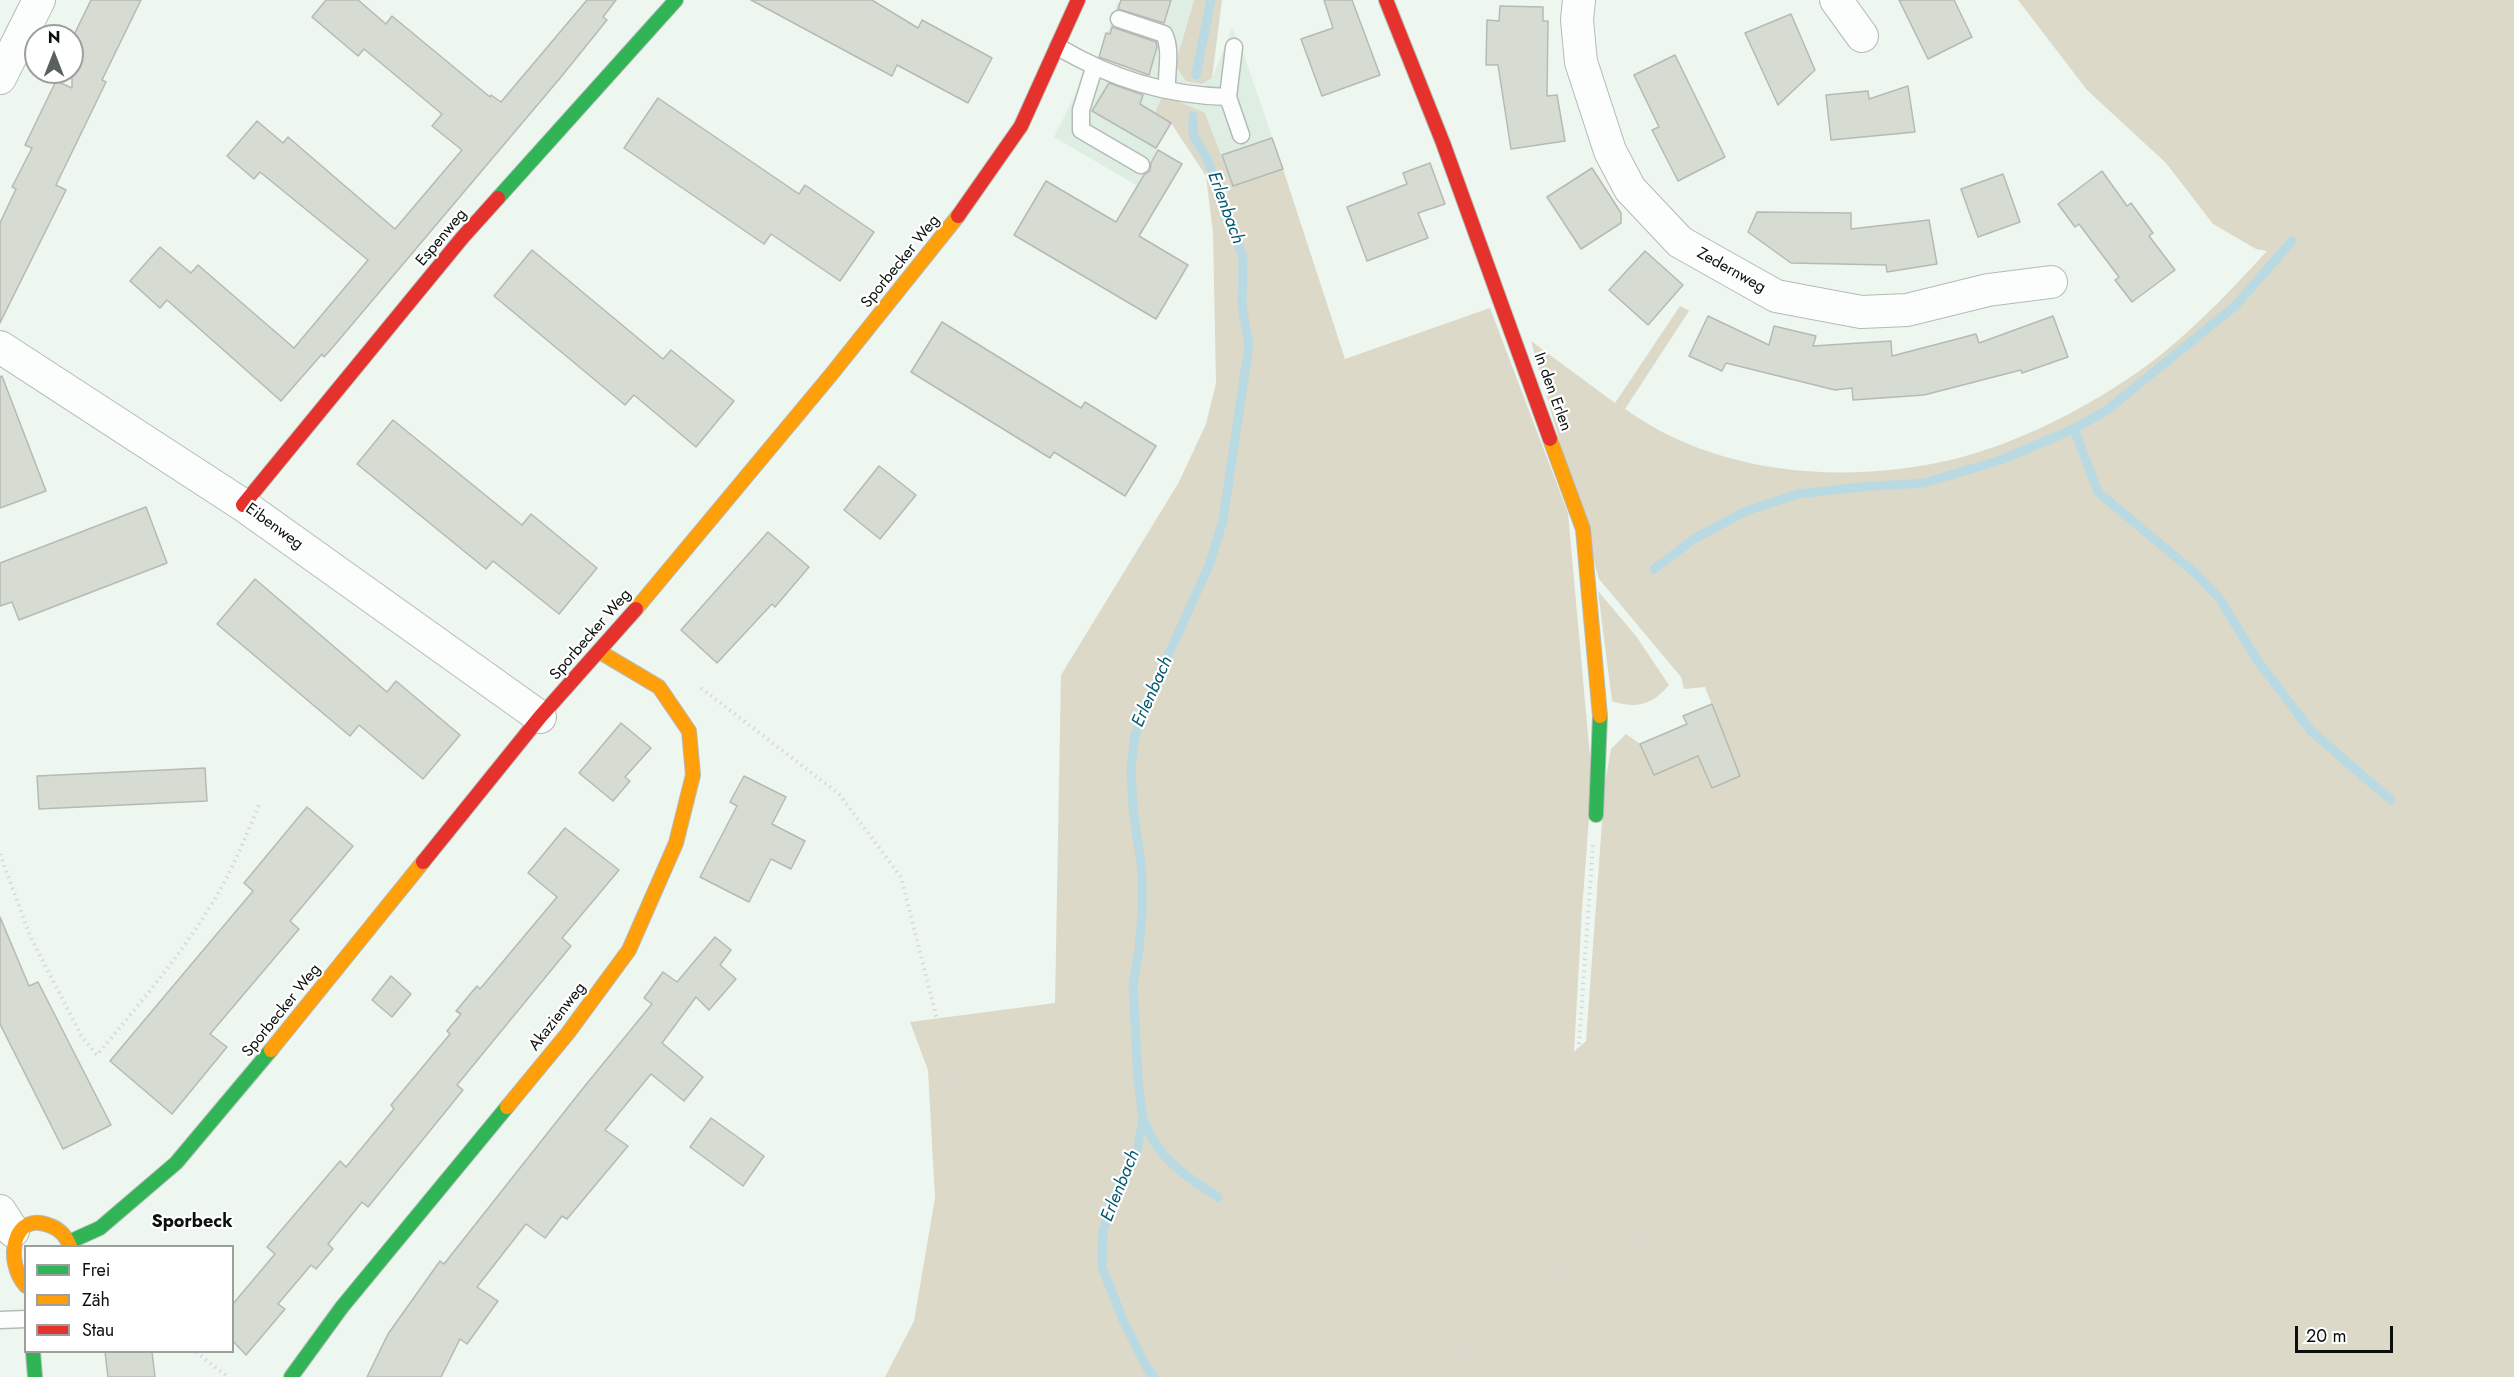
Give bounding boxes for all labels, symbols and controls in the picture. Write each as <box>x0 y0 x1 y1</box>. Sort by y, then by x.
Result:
north arrow <box>24 24 84 84</box>
text: N <box>48 26 60 49</box>
water label: Erlenbach <box>1202 169 1248 247</box>
street label: Espenweg <box>412 205 472 271</box>
street label: Sporbecker Weg <box>858 212 944 312</box>
street label: Zedernweg <box>1693 244 1769 298</box>
street label: In den Erlen <box>1529 350 1575 434</box>
street label: Eibenweg <box>241 500 307 554</box>
street label: Sporbecker Weg <box>546 586 636 684</box>
water label: Erlenbach <box>1128 653 1178 731</box>
street label: Sporbecker Weg <box>239 961 325 1061</box>
street label: Akazienweg <box>525 979 591 1055</box>
water label: Erlenbach <box>1097 1147 1145 1225</box>
district label: Sporbeck <box>151 1212 233 1234</box>
legend <box>24 1245 234 1353</box>
text: Frei <box>82 1257 111 1283</box>
text: Zäh <box>82 1287 110 1313</box>
scale bar <box>2298 1314 2396 1352</box>
text: Stau <box>82 1317 114 1343</box>
text: 20 m <box>2306 1323 2346 1349</box>

